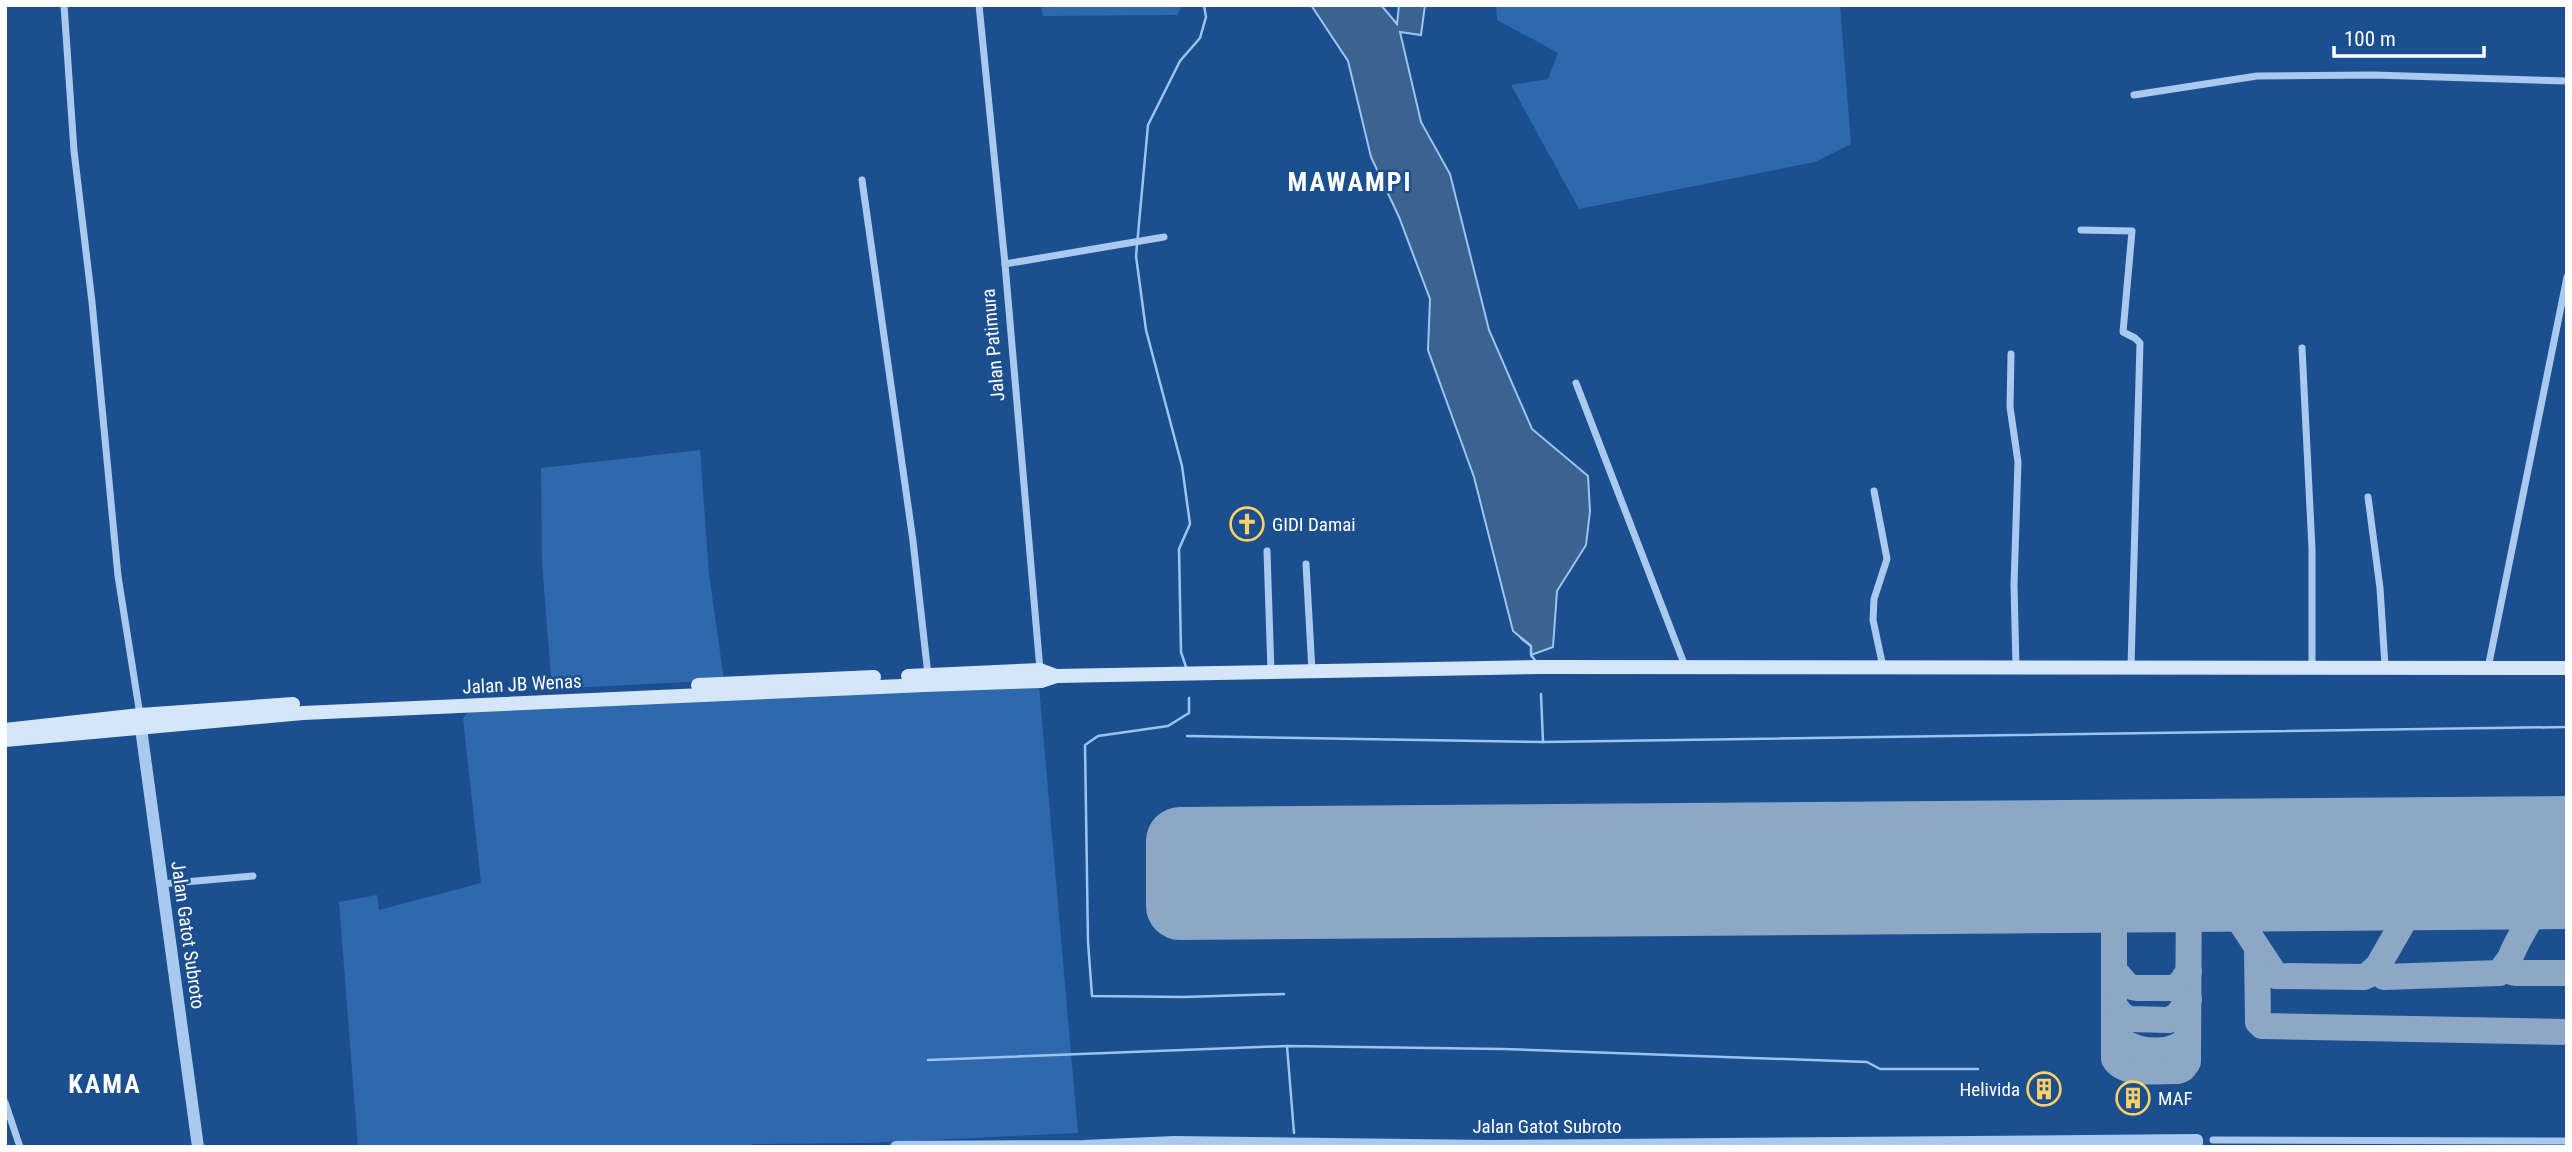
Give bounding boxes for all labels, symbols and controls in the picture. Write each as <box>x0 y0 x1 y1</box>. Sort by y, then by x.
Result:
scale bar <box>2334 14 2484 58</box>
text: 100 m <box>2344 27 2396 51</box>
district label: MAWAMPI <box>1288 167 1412 197</box>
street label: Jalan Patimura <box>977 288 1009 402</box>
church icon: GIDI Damai <box>1228 505 1266 543</box>
place label: GIDI Damai <box>1272 513 1356 536</box>
street label: Jalan JB Wenas <box>462 669 582 699</box>
street label: Jalan Gatot Subroto <box>166 860 210 1010</box>
district label: KAMA <box>68 1069 142 1099</box>
building icon: Helivida <box>2025 1070 2063 1108</box>
place label: Helivida <box>1960 1078 2020 1101</box>
building icon: MAF <box>2114 1079 2152 1117</box>
place label: MAF <box>2158 1087 2193 1110</box>
street label: Jalan Gatot Subroto <box>1472 1115 1622 1138</box>

